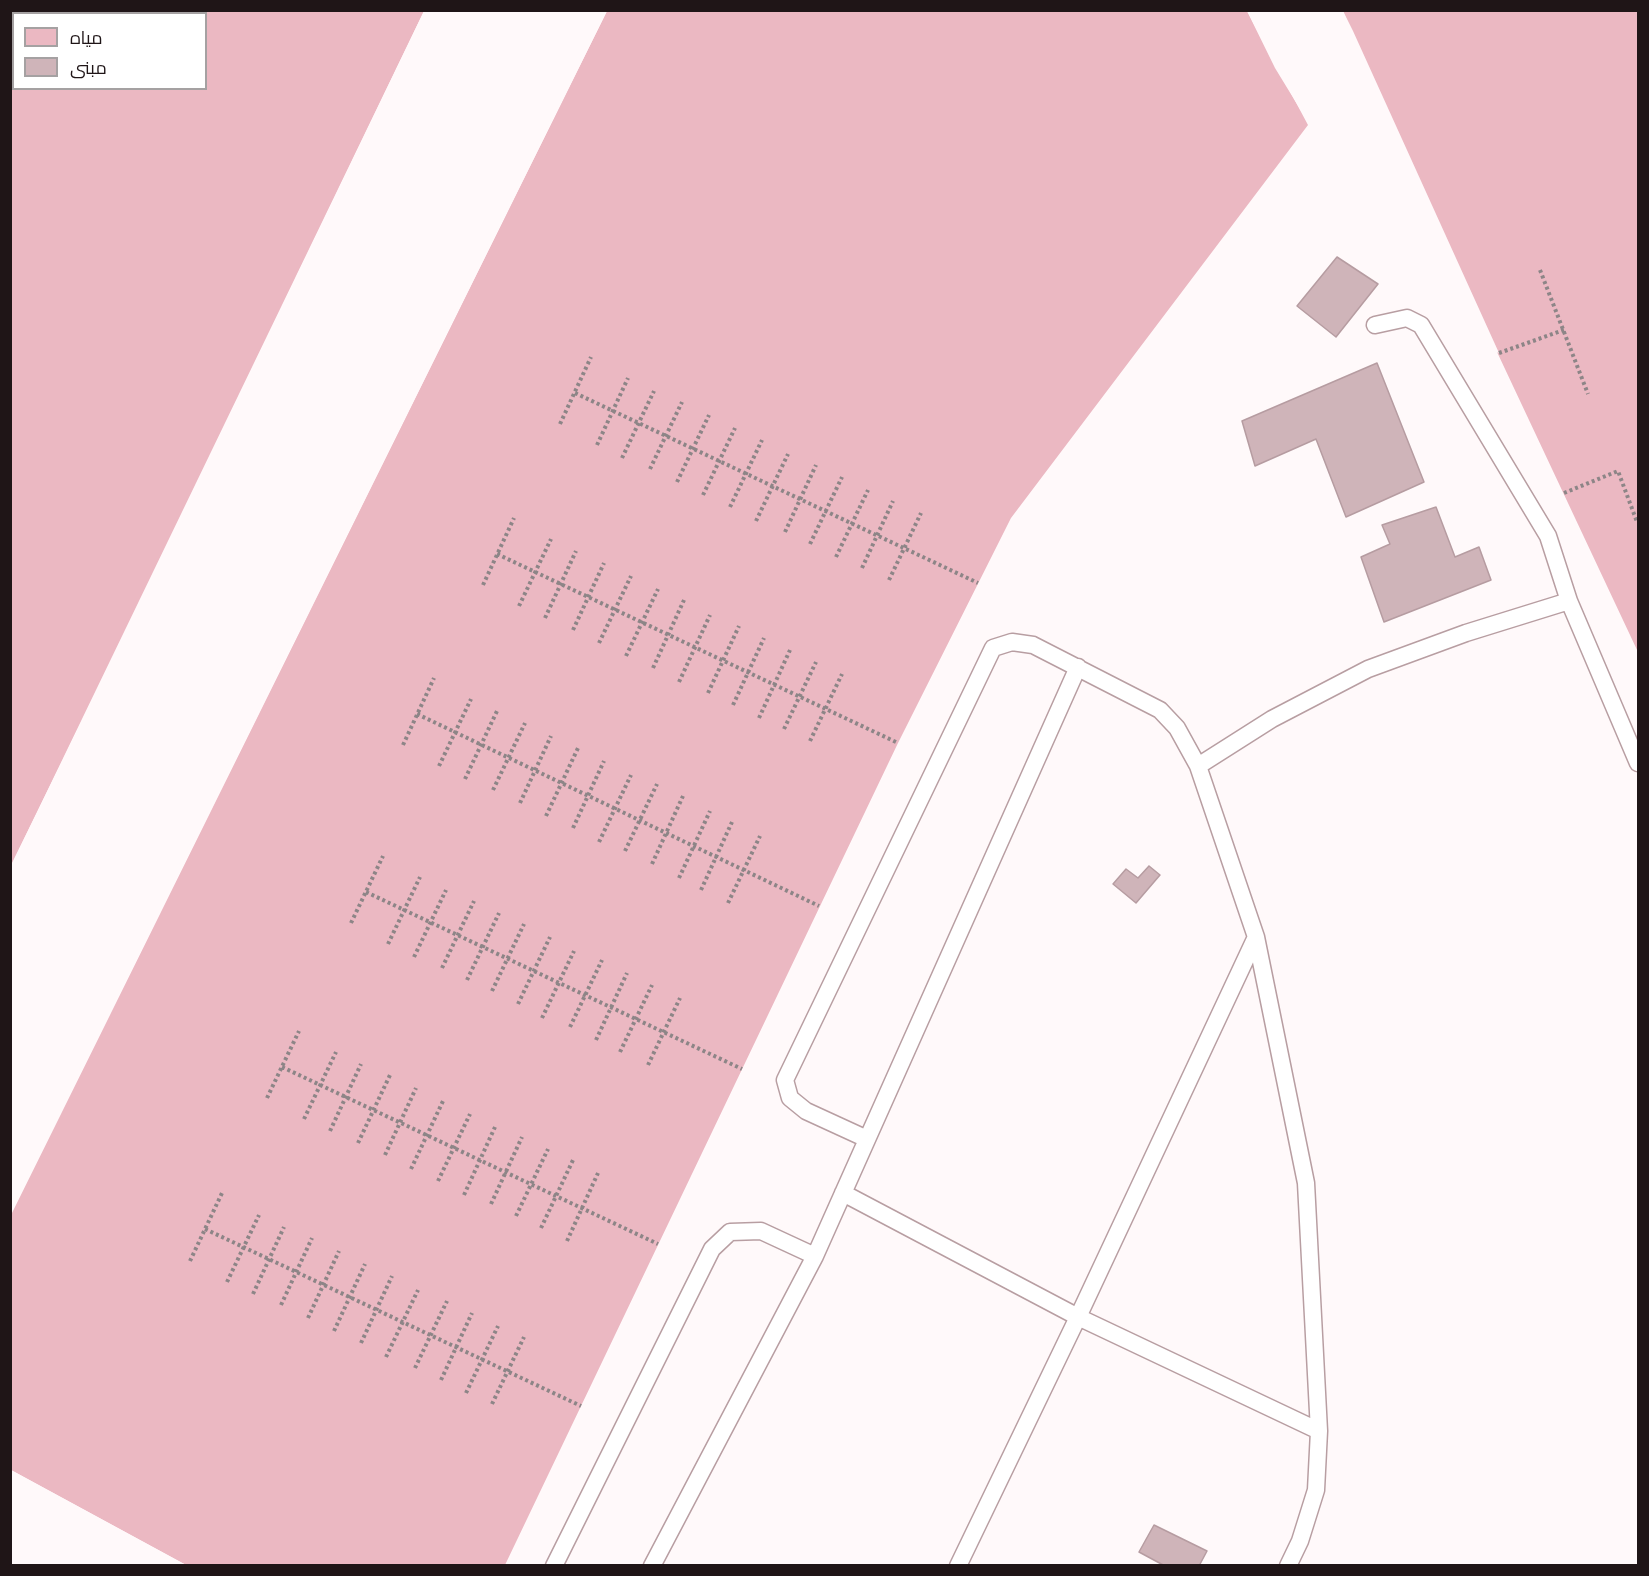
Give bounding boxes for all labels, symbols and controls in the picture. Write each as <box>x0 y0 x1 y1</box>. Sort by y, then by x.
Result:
legend <box>12 12 207 90</box>
text: مياه <box>70 27 103 48</box>
text: مبنى <box>70 57 107 78</box>

